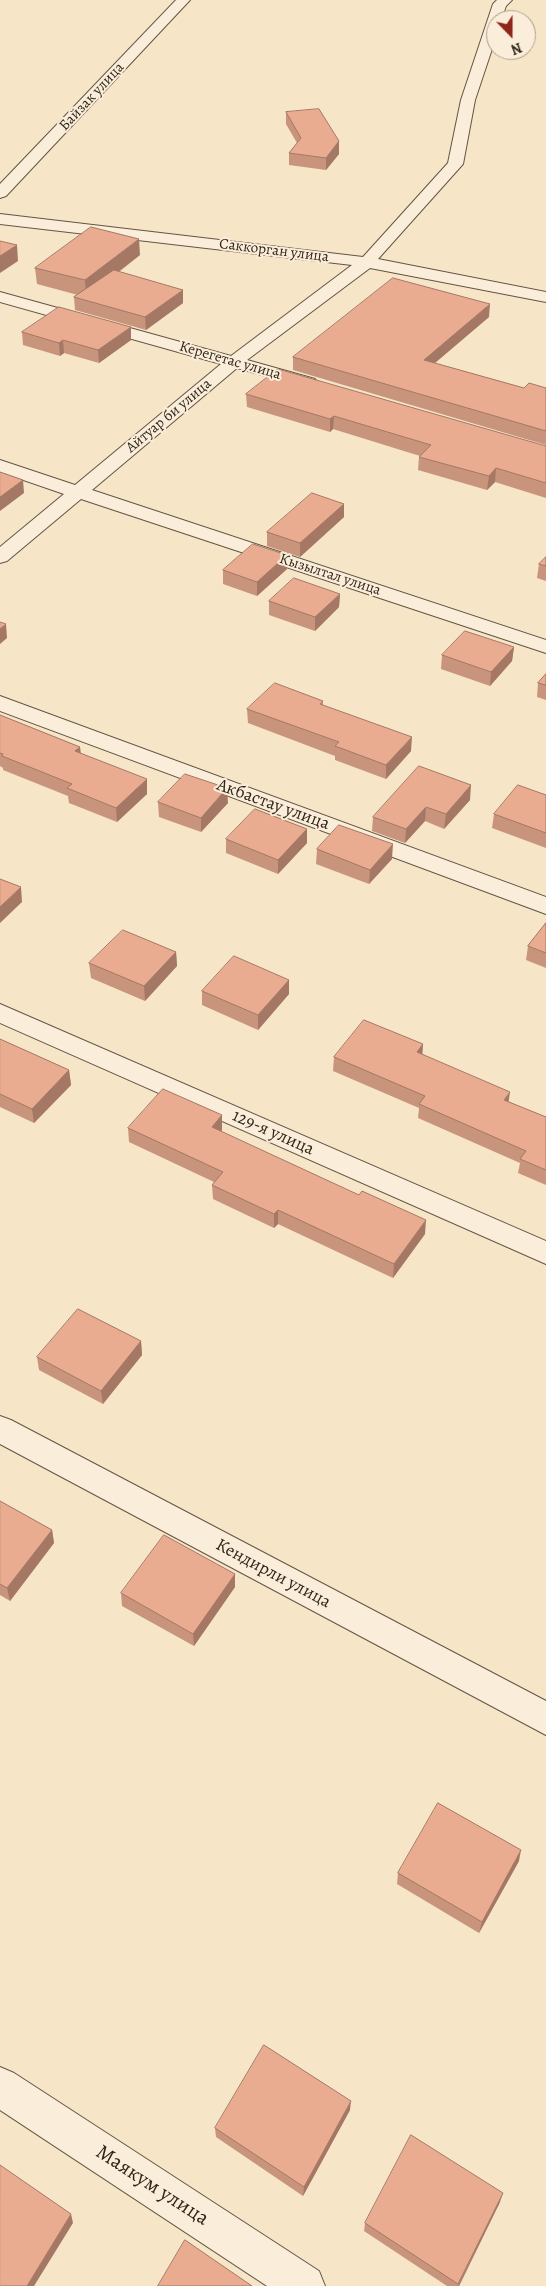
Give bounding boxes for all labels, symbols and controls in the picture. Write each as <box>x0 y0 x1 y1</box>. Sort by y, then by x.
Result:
north arrow <box>486 10 536 60</box>
text: N <box>508 38 525 59</box>
street label: Байзак улица <box>56 59 128 135</box>
street label: Саккорган улица <box>218 235 330 267</box>
street label: Керегетас улица <box>177 338 283 384</box>
street label: Айтуар би улица <box>123 375 215 457</box>
street label: Кызылтал улица <box>277 550 383 600</box>
street label: Акбастау улица <box>214 775 332 835</box>
street label: 129-я улица <box>229 1105 317 1161</box>
street label: Кендирли улица <box>212 1535 334 1613</box>
street label: Маякум улица <box>91 2140 213 2232</box>

